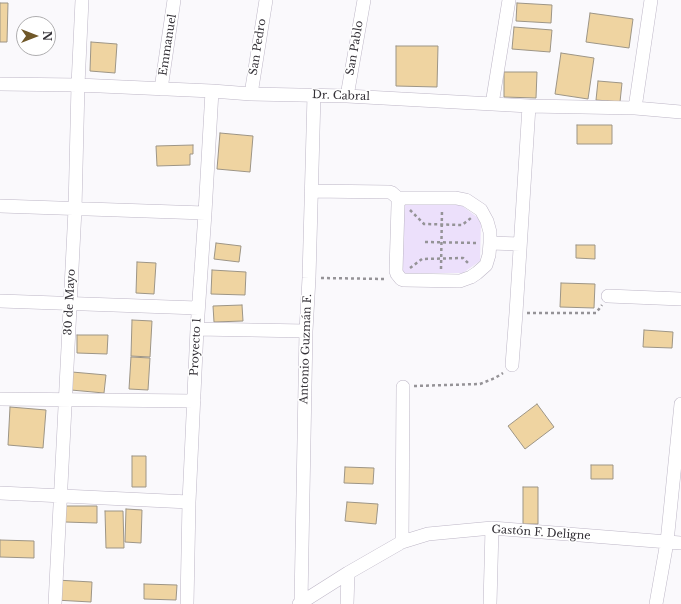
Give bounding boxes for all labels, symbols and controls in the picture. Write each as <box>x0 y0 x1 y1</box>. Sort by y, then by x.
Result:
street label: Emmanuel <box>157 13 179 77</box>
north arrow <box>16 16 56 56</box>
street label: San Pedro <box>247 18 269 76</box>
street label: San Pablo <box>344 20 366 76</box>
text: N <box>40 31 54 41</box>
street label: Dr. Cabral <box>312 88 370 104</box>
street label: 30 de Mayo <box>62 268 78 336</box>
street label: Antonio Guzmán F. <box>297 294 315 404</box>
street label: Proyecto 1 <box>188 318 204 376</box>
street label: Gastón F. Deligne <box>491 523 591 543</box>

